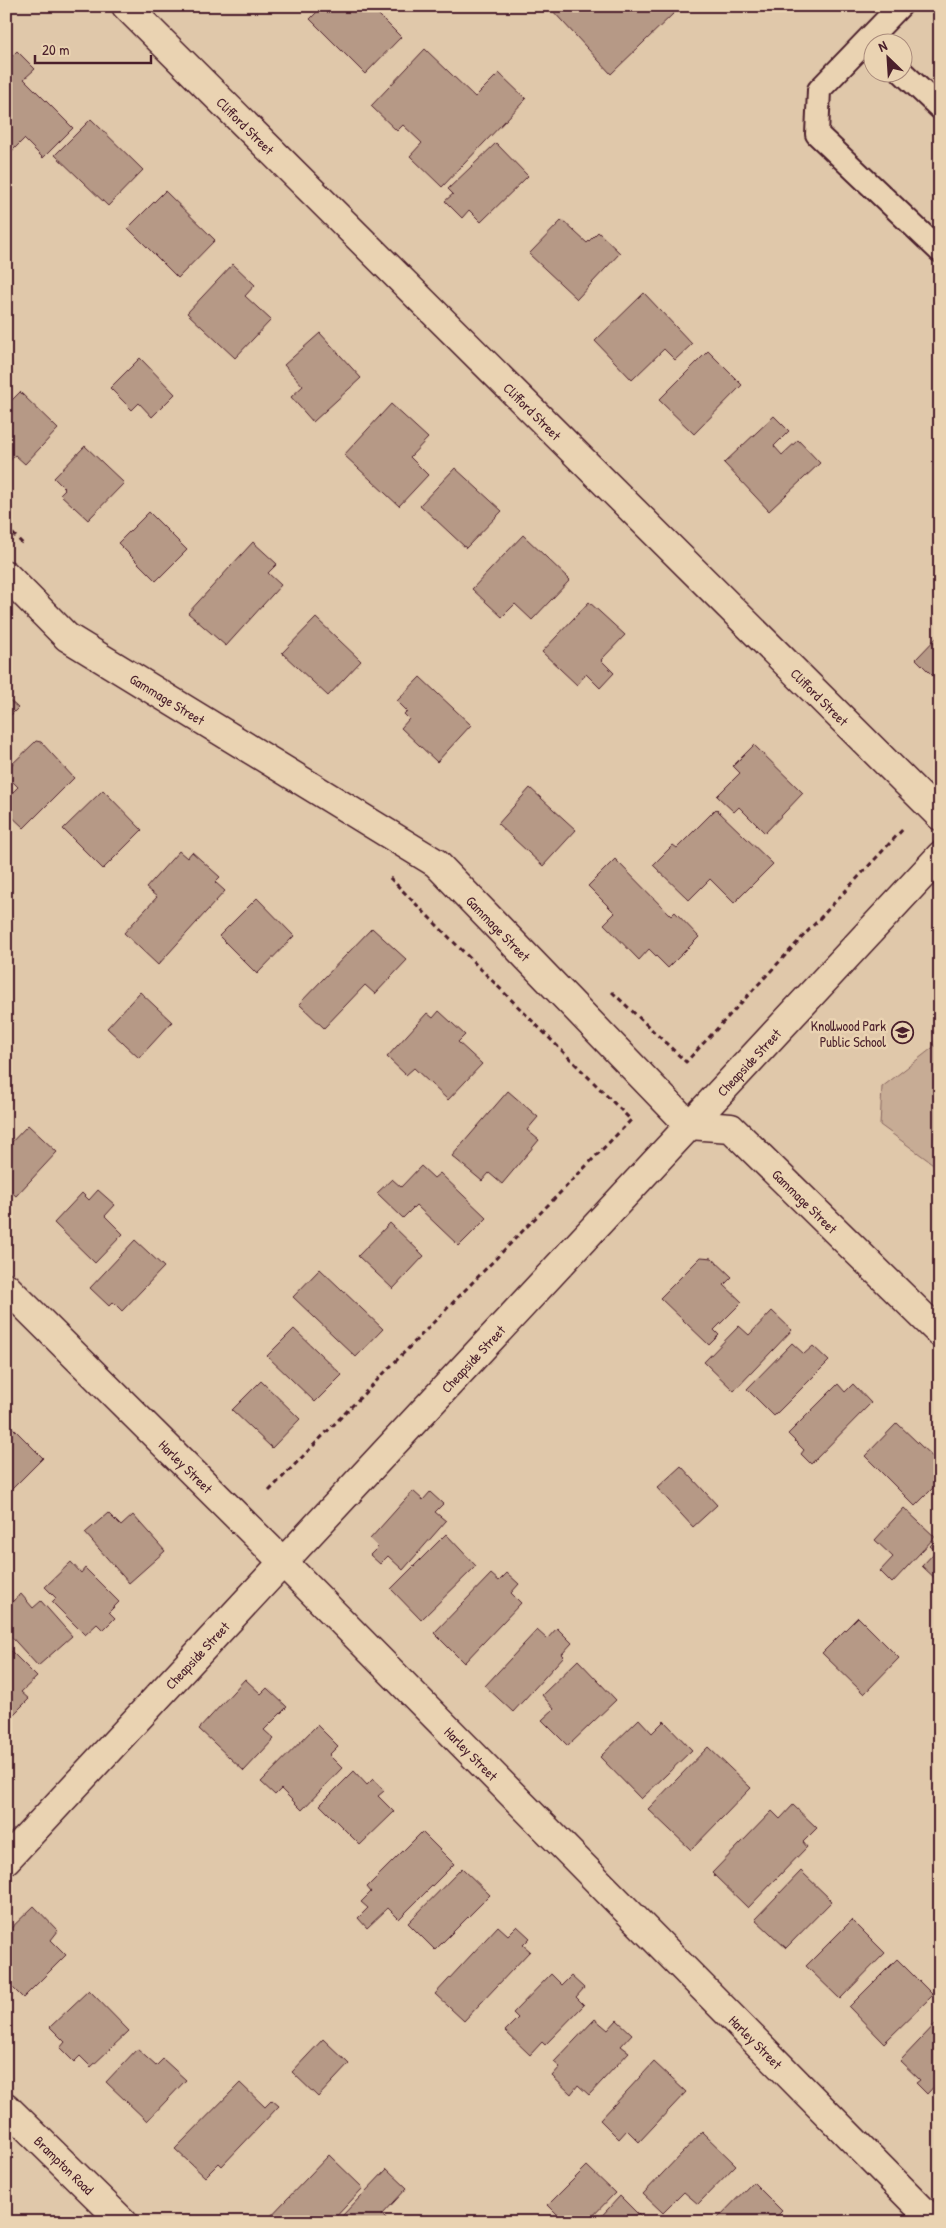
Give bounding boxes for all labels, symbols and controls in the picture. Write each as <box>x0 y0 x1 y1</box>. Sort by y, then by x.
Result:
scale bar <box>35 32 151 64</box>
north arrow <box>864 32 914 82</box>
text: N <box>875 35 890 56</box>
text: 20 m <box>42 39 69 60</box>
street label: Clifford Street <box>213 92 279 158</box>
street label: Clifford Street <box>500 378 566 444</box>
street label: Clifford Street <box>787 664 853 730</box>
street label: Gammage Street <box>127 668 209 729</box>
street label: Gammage Street <box>463 891 535 965</box>
place label: Knollwood Park Public School <box>811 1016 886 1051</box>
school or university icon: Knollwood Park Public School <box>890 1021 914 1045</box>
street label: Cheapside Street <box>712 1024 785 1100</box>
street label: Gammage Street <box>768 1164 842 1237</box>
street label: Cheapside Street <box>436 1320 509 1396</box>
street label: Harley Street <box>155 1435 217 1497</box>
street label: Cheapside Street <box>160 1617 233 1693</box>
street label: Harley Street <box>441 1722 503 1784</box>
street label: Harley Street <box>725 2011 787 2073</box>
street label: Brampton Road <box>31 2131 99 2198</box>

